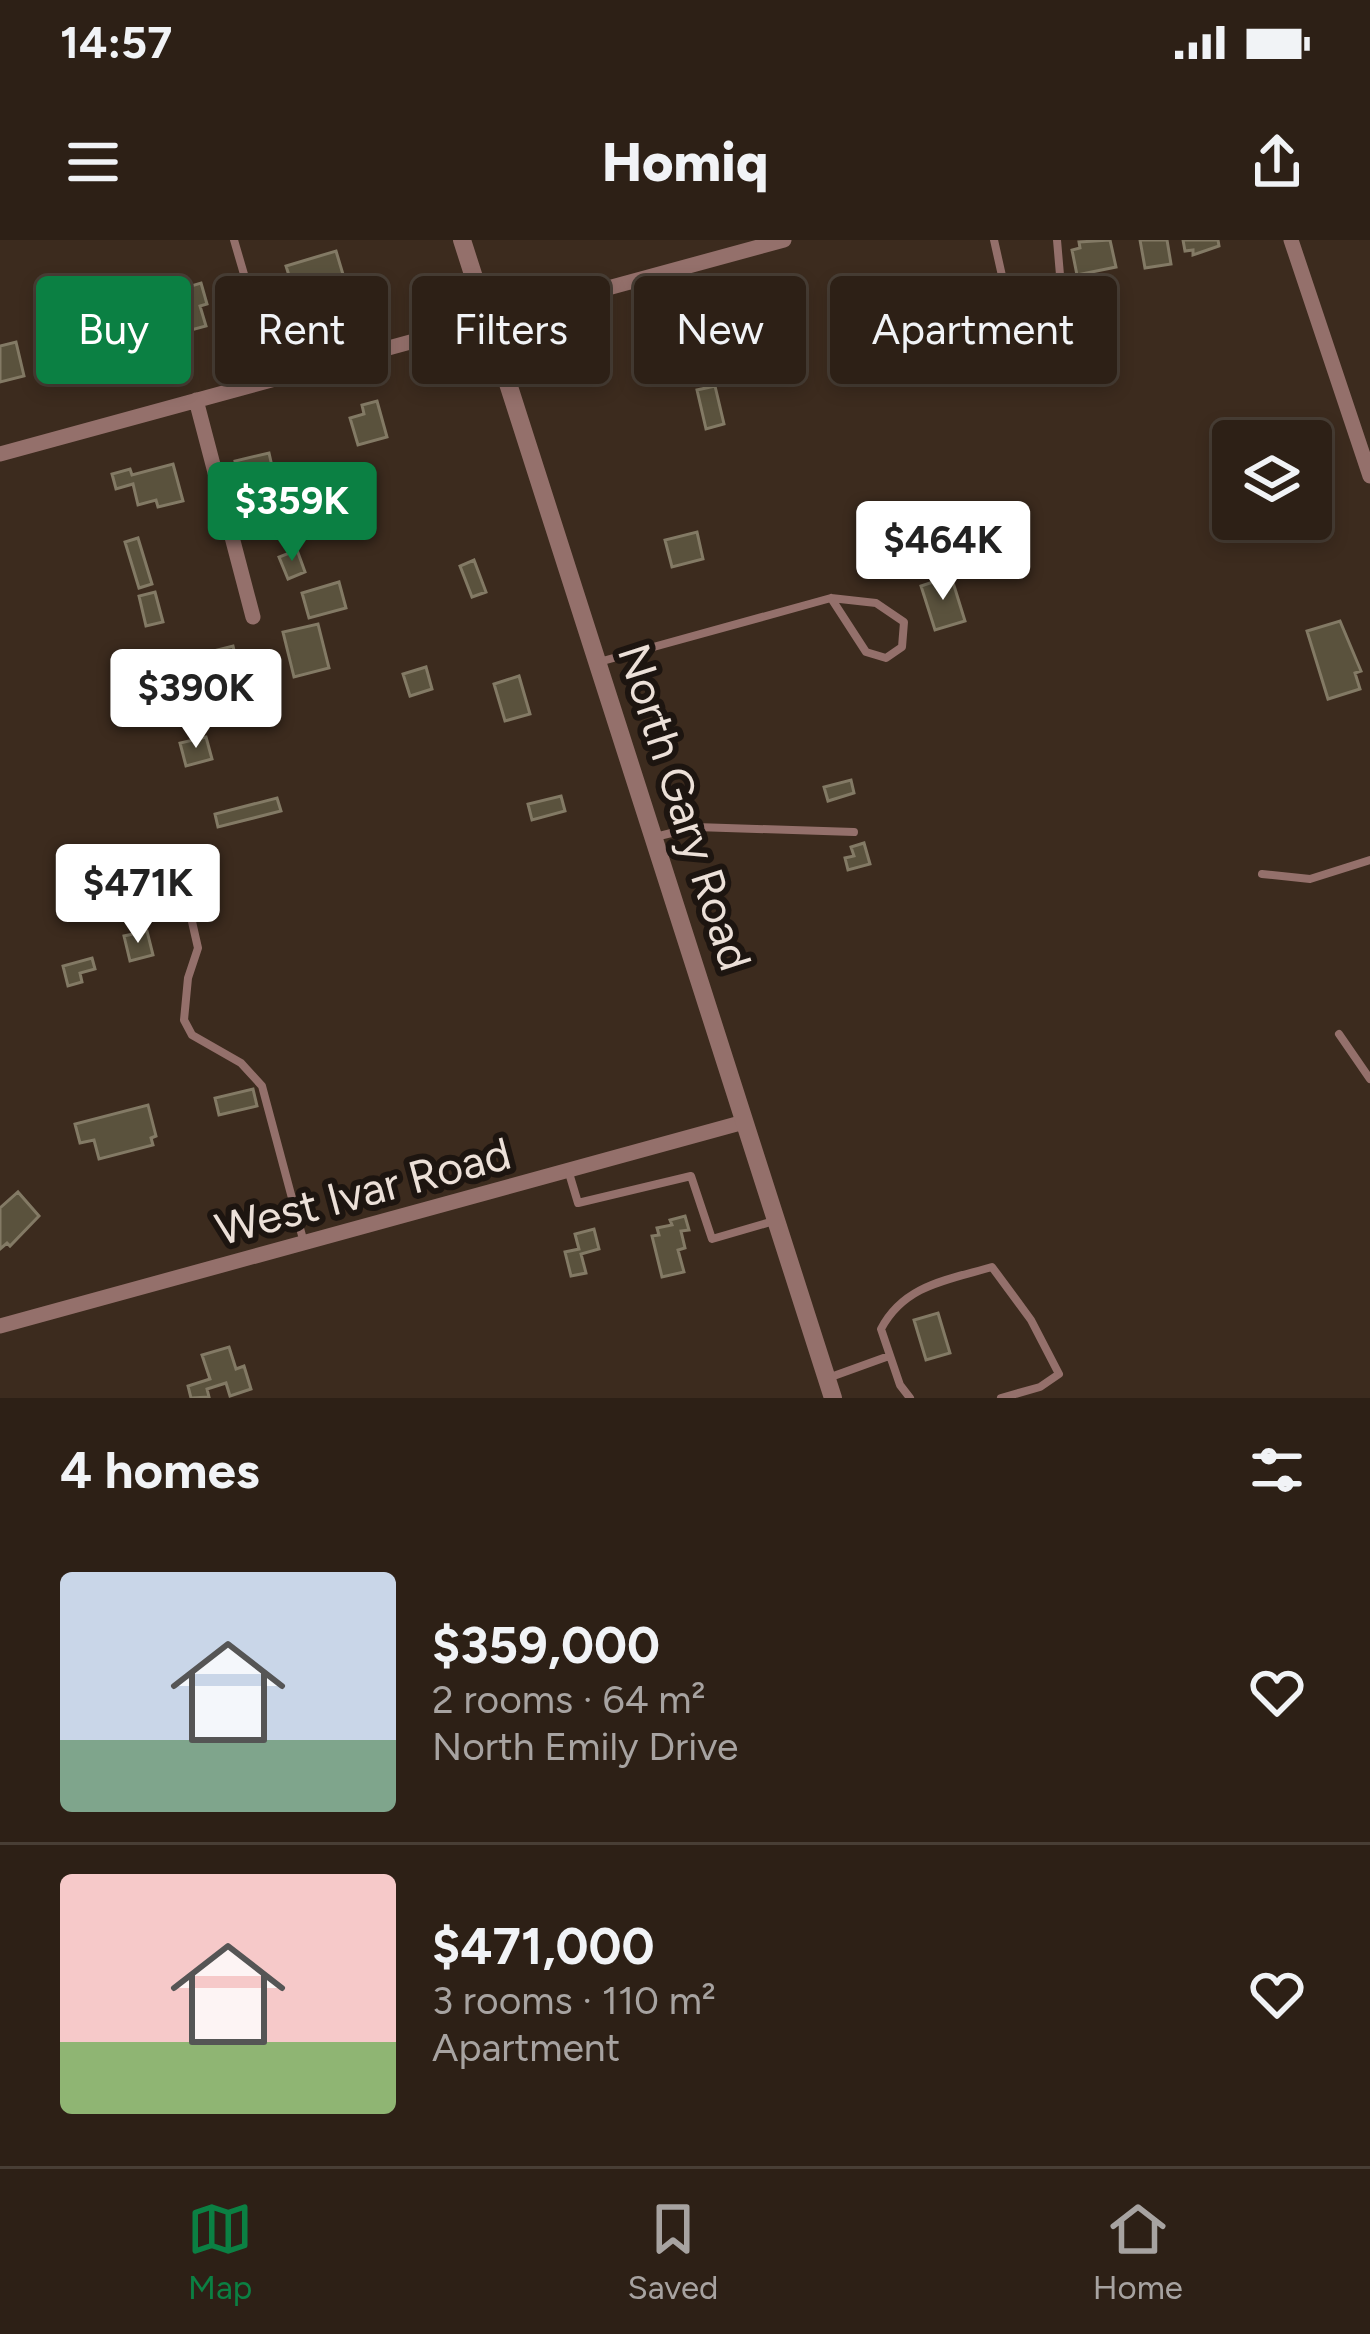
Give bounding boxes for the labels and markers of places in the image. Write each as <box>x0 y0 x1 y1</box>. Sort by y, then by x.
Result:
pin: $359K <box>208 462 376 564</box>
pin: $464K <box>859 501 1027 603</box>
pin: $390K <box>112 649 280 751</box>
pin: $471K <box>54 844 222 946</box>

